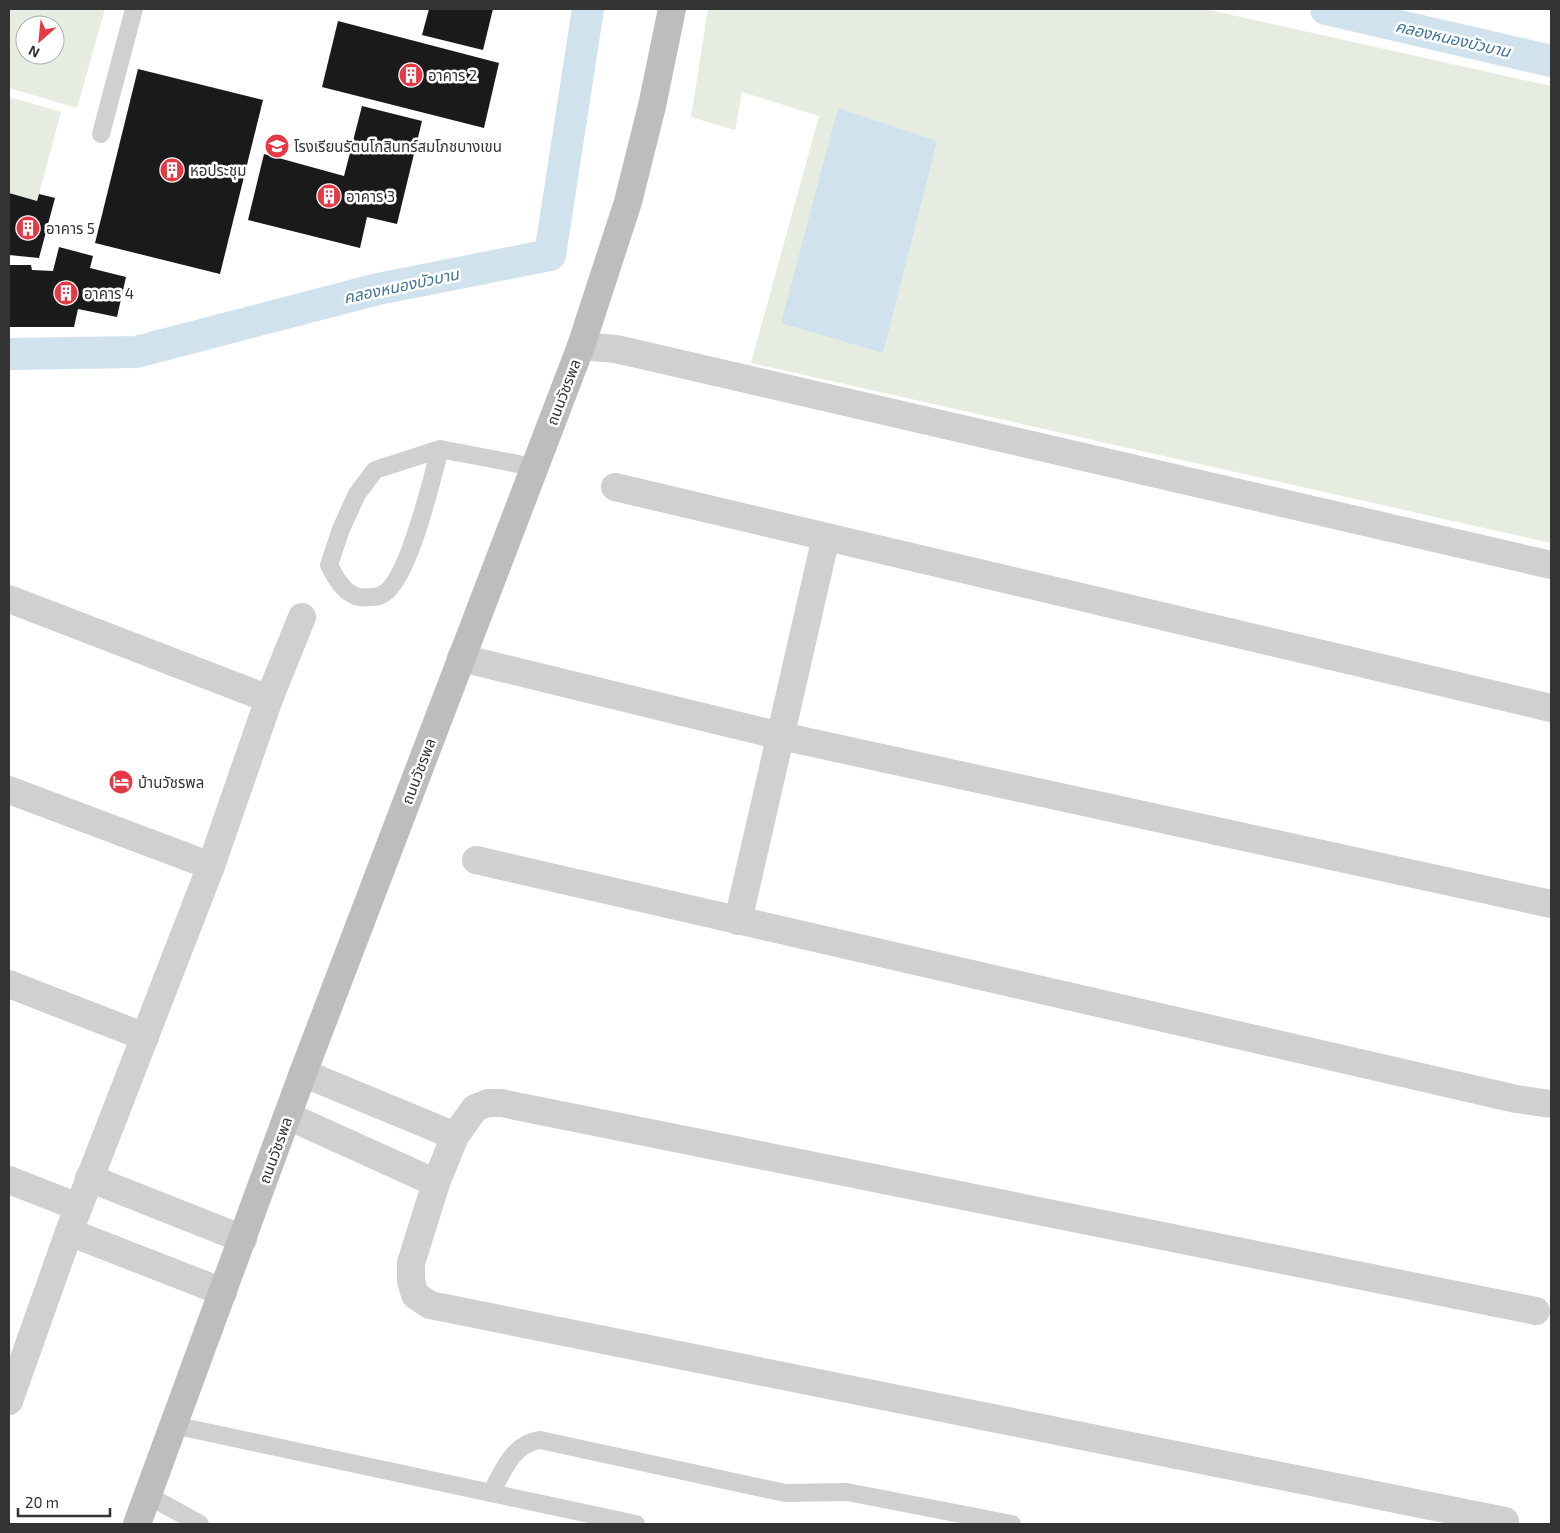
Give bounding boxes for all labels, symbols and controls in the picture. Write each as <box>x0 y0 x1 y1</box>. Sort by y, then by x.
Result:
north arrow <box>15 15 65 65</box>
water label: คลองหนองบัวบาน <box>1394 16 1513 61</box>
text: N <box>26 42 42 62</box>
building icon: อาคาร 2 <box>398 62 424 88</box>
place label: อาคาร 2 <box>428 66 477 84</box>
school or university icon: โรงเรียนรัตนโกสินทร์สมโภชบางเขน <box>264 133 290 159</box>
place label: โรงเรียนรัตนโกสินทร์สมโภชบางเขน <box>294 137 502 155</box>
building icon: หอประชุม <box>159 157 185 183</box>
place label: หอประชุม <box>190 161 246 180</box>
building icon: อาคาร 3 <box>316 183 342 209</box>
place label: อาคาร 3 <box>346 187 395 205</box>
building icon: อาคาร 5 <box>15 215 41 241</box>
place label: อาคาร 5 <box>46 219 95 237</box>
water label: คลองหนองบัวบาน <box>342 263 461 306</box>
building icon: อาคาร 4 <box>53 280 79 306</box>
place label: อาคาร 4 <box>84 284 134 302</box>
street label: ถนนวัชรพล <box>542 356 584 428</box>
street label: ถนนวัชรพล <box>397 735 439 807</box>
hotel icon: บ้านวัชรพล <box>108 769 134 795</box>
place label: บ้านวัชรพล <box>138 773 204 791</box>
street label: ถนนวัชรพล <box>255 1114 295 1186</box>
scale bar <box>18 1486 110 1518</box>
text: 20 m <box>25 1493 59 1511</box>

